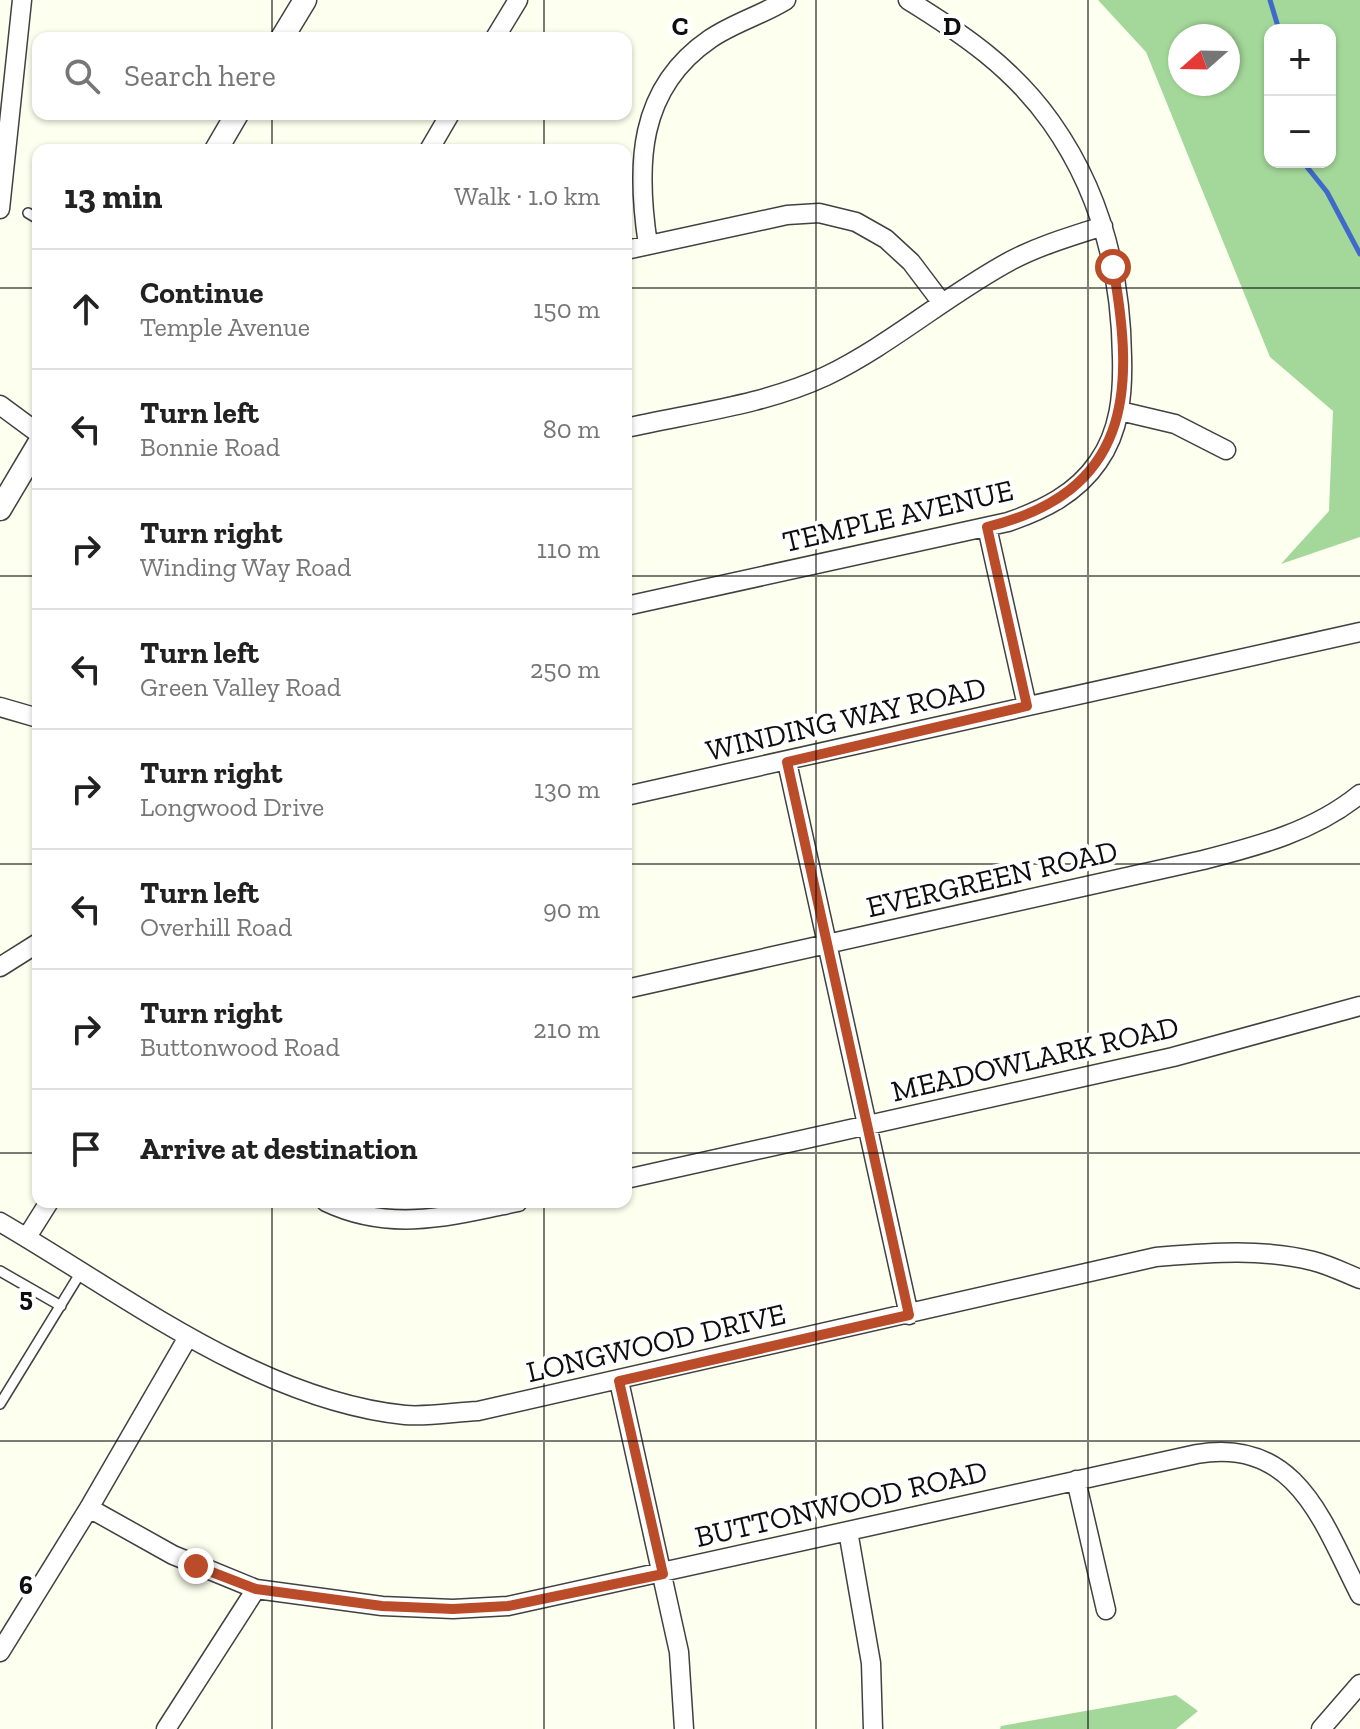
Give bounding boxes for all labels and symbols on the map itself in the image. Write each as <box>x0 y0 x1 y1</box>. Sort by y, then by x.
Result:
text: C <box>672 10 688 42</box>
text: D <box>943 10 961 42</box>
north arrow <box>1168 24 1240 96</box>
route start <box>1095 249 1131 285</box>
street label: TEMPLE AVENUE <box>779 472 1017 560</box>
street label: WINDING WAY ROAD <box>703 669 989 769</box>
street label: EVERGREEN ROAD <box>863 833 1121 925</box>
street label: MEADOWLARK ROAD <box>888 1008 1182 1110</box>
text: 5 <box>19 1281 33 1313</box>
street label: LONGWOOD DRIVE <box>523 1296 789 1390</box>
street label: BUTTONWOOD ROAD <box>691 1453 991 1555</box>
route end <box>178 1548 214 1584</box>
text: 6 <box>19 1569 33 1601</box>

